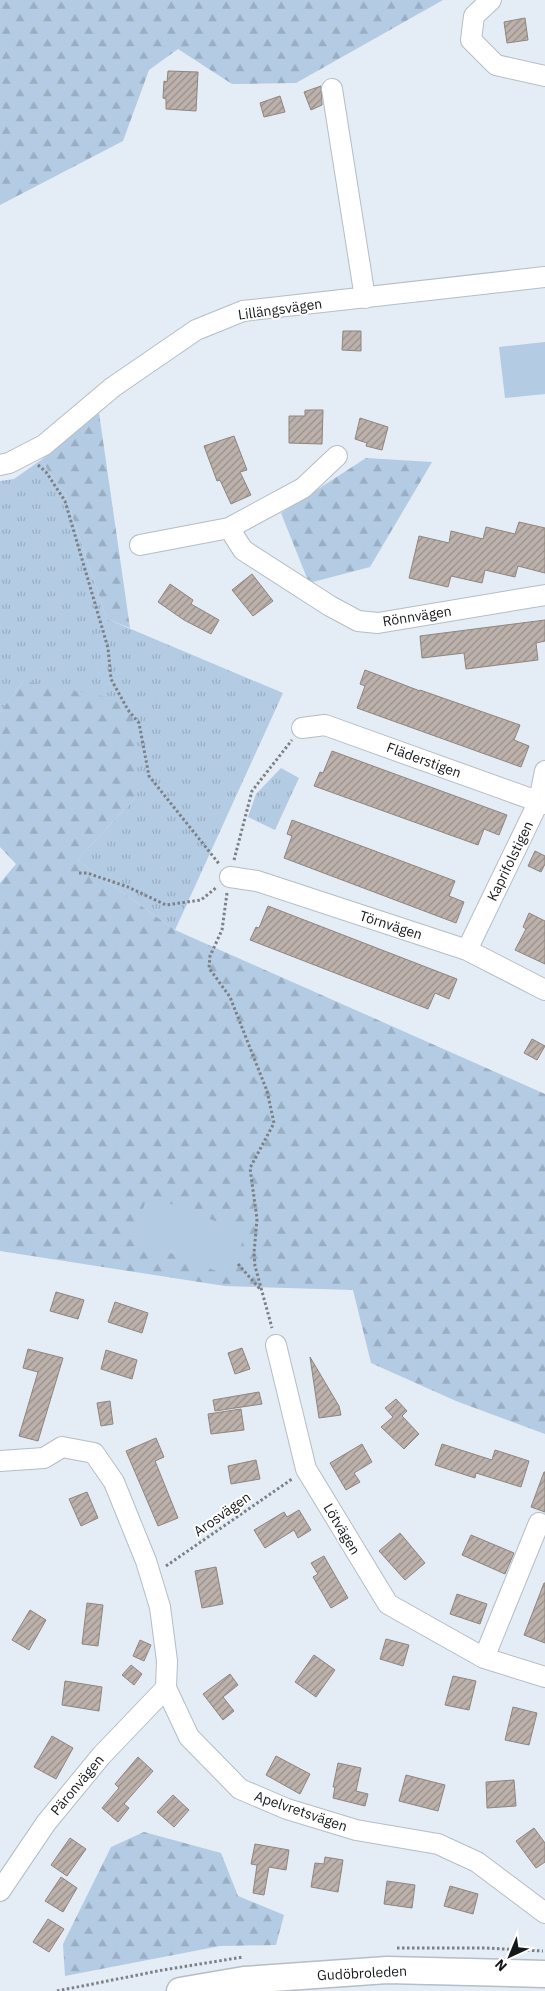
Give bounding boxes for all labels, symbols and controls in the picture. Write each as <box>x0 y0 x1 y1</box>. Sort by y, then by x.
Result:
street label: Lillängsvägen <box>237 294 323 324</box>
street label: Rönnvägen <box>381 602 453 630</box>
street label: Fläderstigen <box>384 738 464 782</box>
street label: Kaprifolstigen <box>483 818 537 904</box>
street label: Törnvägen <box>357 906 425 944</box>
street label: Arosvägen <box>190 1488 254 1540</box>
street label: Lötvägen <box>320 1500 364 1558</box>
street label: Päronvägen <box>46 1751 108 1819</box>
street label: Apelvretsvägen <box>252 1787 350 1835</box>
north arrow <box>485 1931 535 1981</box>
text: N <box>491 1955 511 1975</box>
street label: Gudöbroleden <box>317 1962 407 1984</box>

